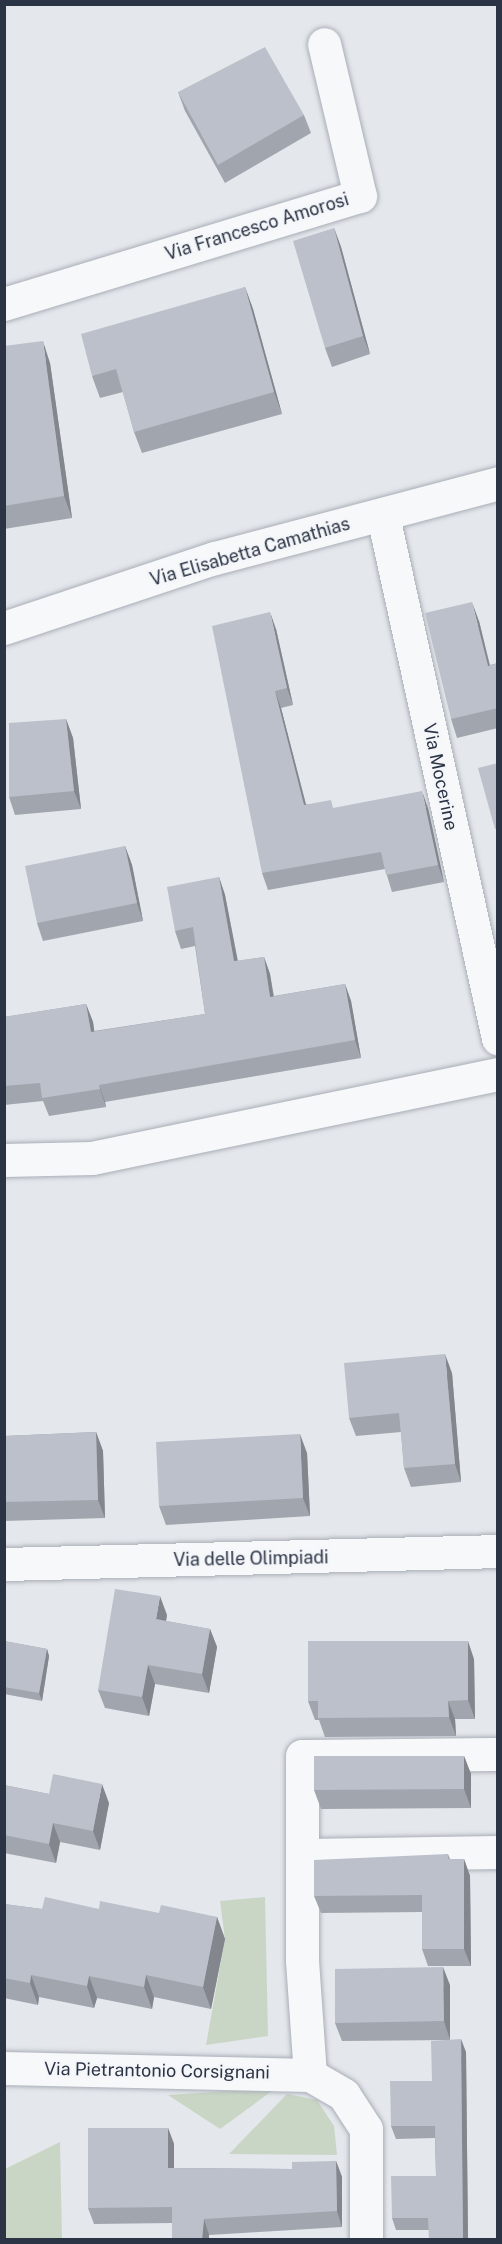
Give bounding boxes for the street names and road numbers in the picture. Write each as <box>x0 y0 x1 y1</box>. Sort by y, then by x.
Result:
street label: Via Francesco Amorosi <box>163 189 351 265</box>
street label: Via Elisabetta Camathias <box>148 513 352 591</box>
street label: Via Mocerine <box>418 721 462 833</box>
street label: Via delle Olimpiadi <box>173 1547 329 1571</box>
street label: Via Pietrantonio Corsignani <box>44 2058 270 2084</box>

